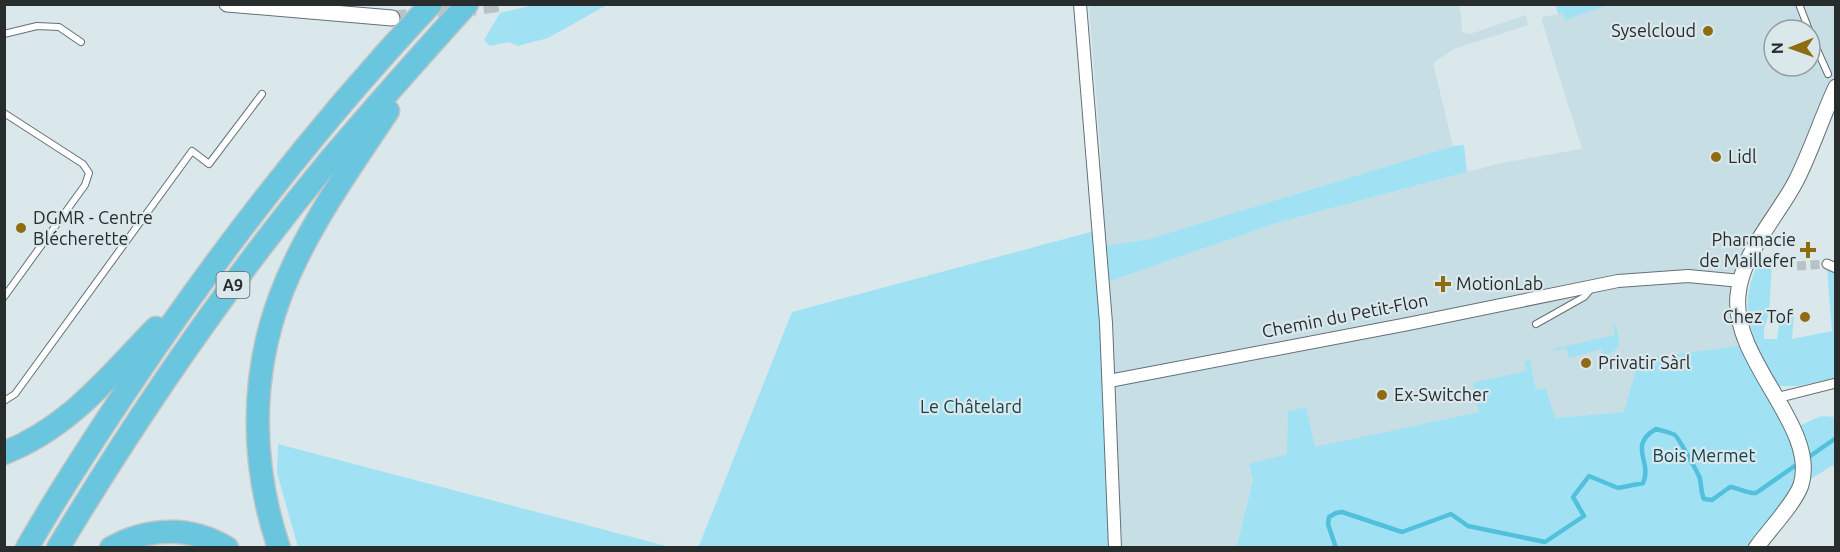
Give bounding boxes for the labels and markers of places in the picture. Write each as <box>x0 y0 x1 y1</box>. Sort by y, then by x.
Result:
place label: Syselcloud <box>1611 20 1696 40</box>
marker: Syselcloud <box>1701 24 1715 38</box>
place label: Lidl <box>1728 146 1757 166</box>
marker: Lidl <box>1709 150 1723 164</box>
place label: DGMR - Centre Blécherette <box>33 207 153 248</box>
marker: DGMR - Centre Blécherette <box>14 221 28 235</box>
place label: Pharmacie de Maillefer <box>1699 229 1796 270</box>
marker: Pharmacie de Maillefer <box>1801 243 1815 257</box>
place label: MotionLab <box>1456 273 1543 293</box>
marker: MotionLab <box>1434 275 1452 293</box>
place label: Chez Tof <box>1723 306 1793 326</box>
marker: Chez Tof <box>1798 310 1812 324</box>
place label: Privatir Sàrl <box>1598 352 1691 372</box>
marker: Privatir Sàrl <box>1579 356 1593 370</box>
place label: Ex-Switcher <box>1394 384 1489 404</box>
marker: Ex-Switcher <box>1375 388 1389 402</box>

